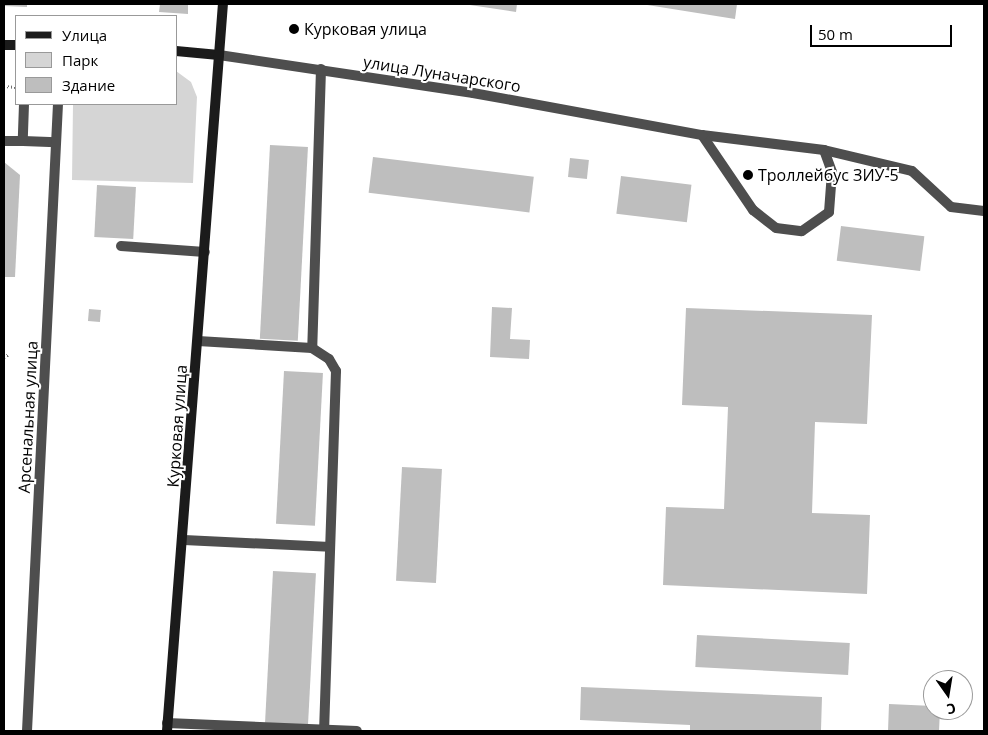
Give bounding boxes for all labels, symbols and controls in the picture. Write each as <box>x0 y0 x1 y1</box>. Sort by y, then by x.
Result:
legend <box>15 15 178 105</box>
scale bar <box>813 15 956 47</box>
place label: Курковая улица <box>304 19 427 39</box>
marker: Курковая улица <box>288 23 300 35</box>
text: 50 m <box>818 24 853 44</box>
text: Улица <box>62 25 107 45</box>
text: Парк <box>62 50 98 70</box>
street label: улица Луначарского <box>362 52 522 96</box>
text: Здание <box>62 75 115 95</box>
place label: Троллейбус ЗИУ-5 <box>758 165 899 185</box>
marker: Троллейбус ЗИУ-5 <box>742 169 754 181</box>
street label: Арсенальная улица <box>14 340 42 494</box>
street label: Курковая улица <box>163 364 191 488</box>
north arrow <box>923 670 973 720</box>
text: С <box>945 699 958 719</box>

